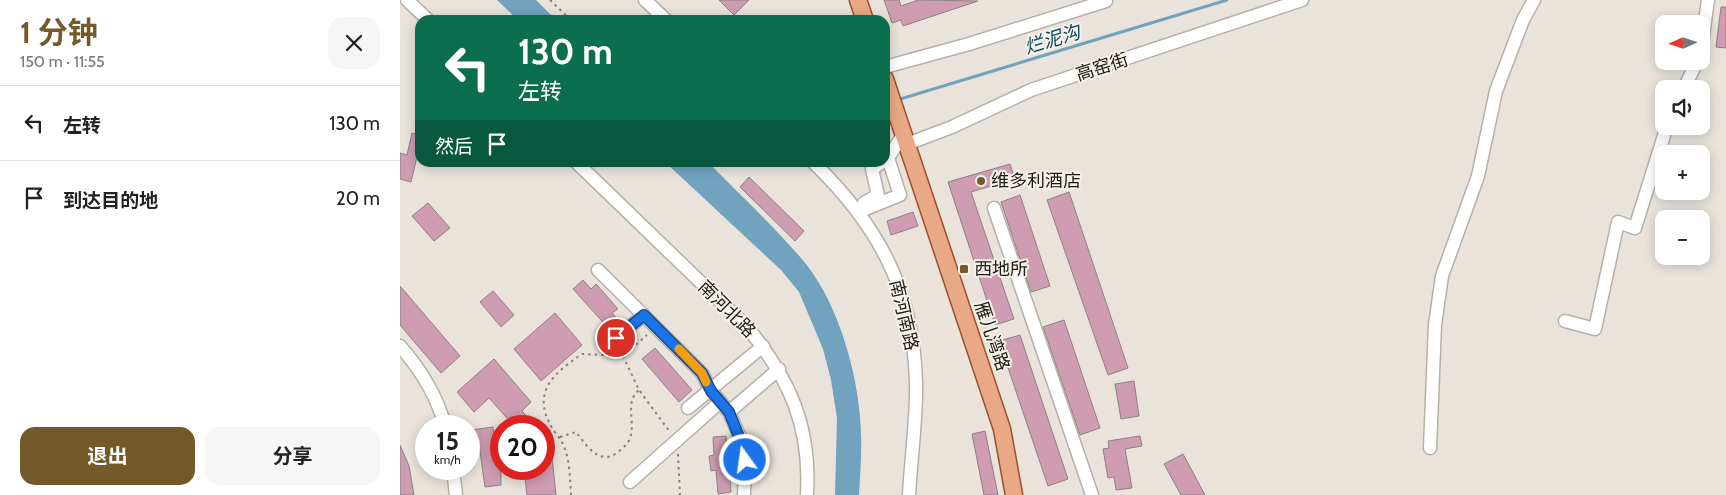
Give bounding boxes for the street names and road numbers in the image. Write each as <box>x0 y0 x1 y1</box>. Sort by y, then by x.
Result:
street label: 高窑街 <box>1073 48 1131 86</box>
street label: 南河北路 <box>694 276 760 342</box>
street label: 南河南路 <box>885 277 923 353</box>
street label: 雁儿湾路 <box>970 298 1014 374</box>

